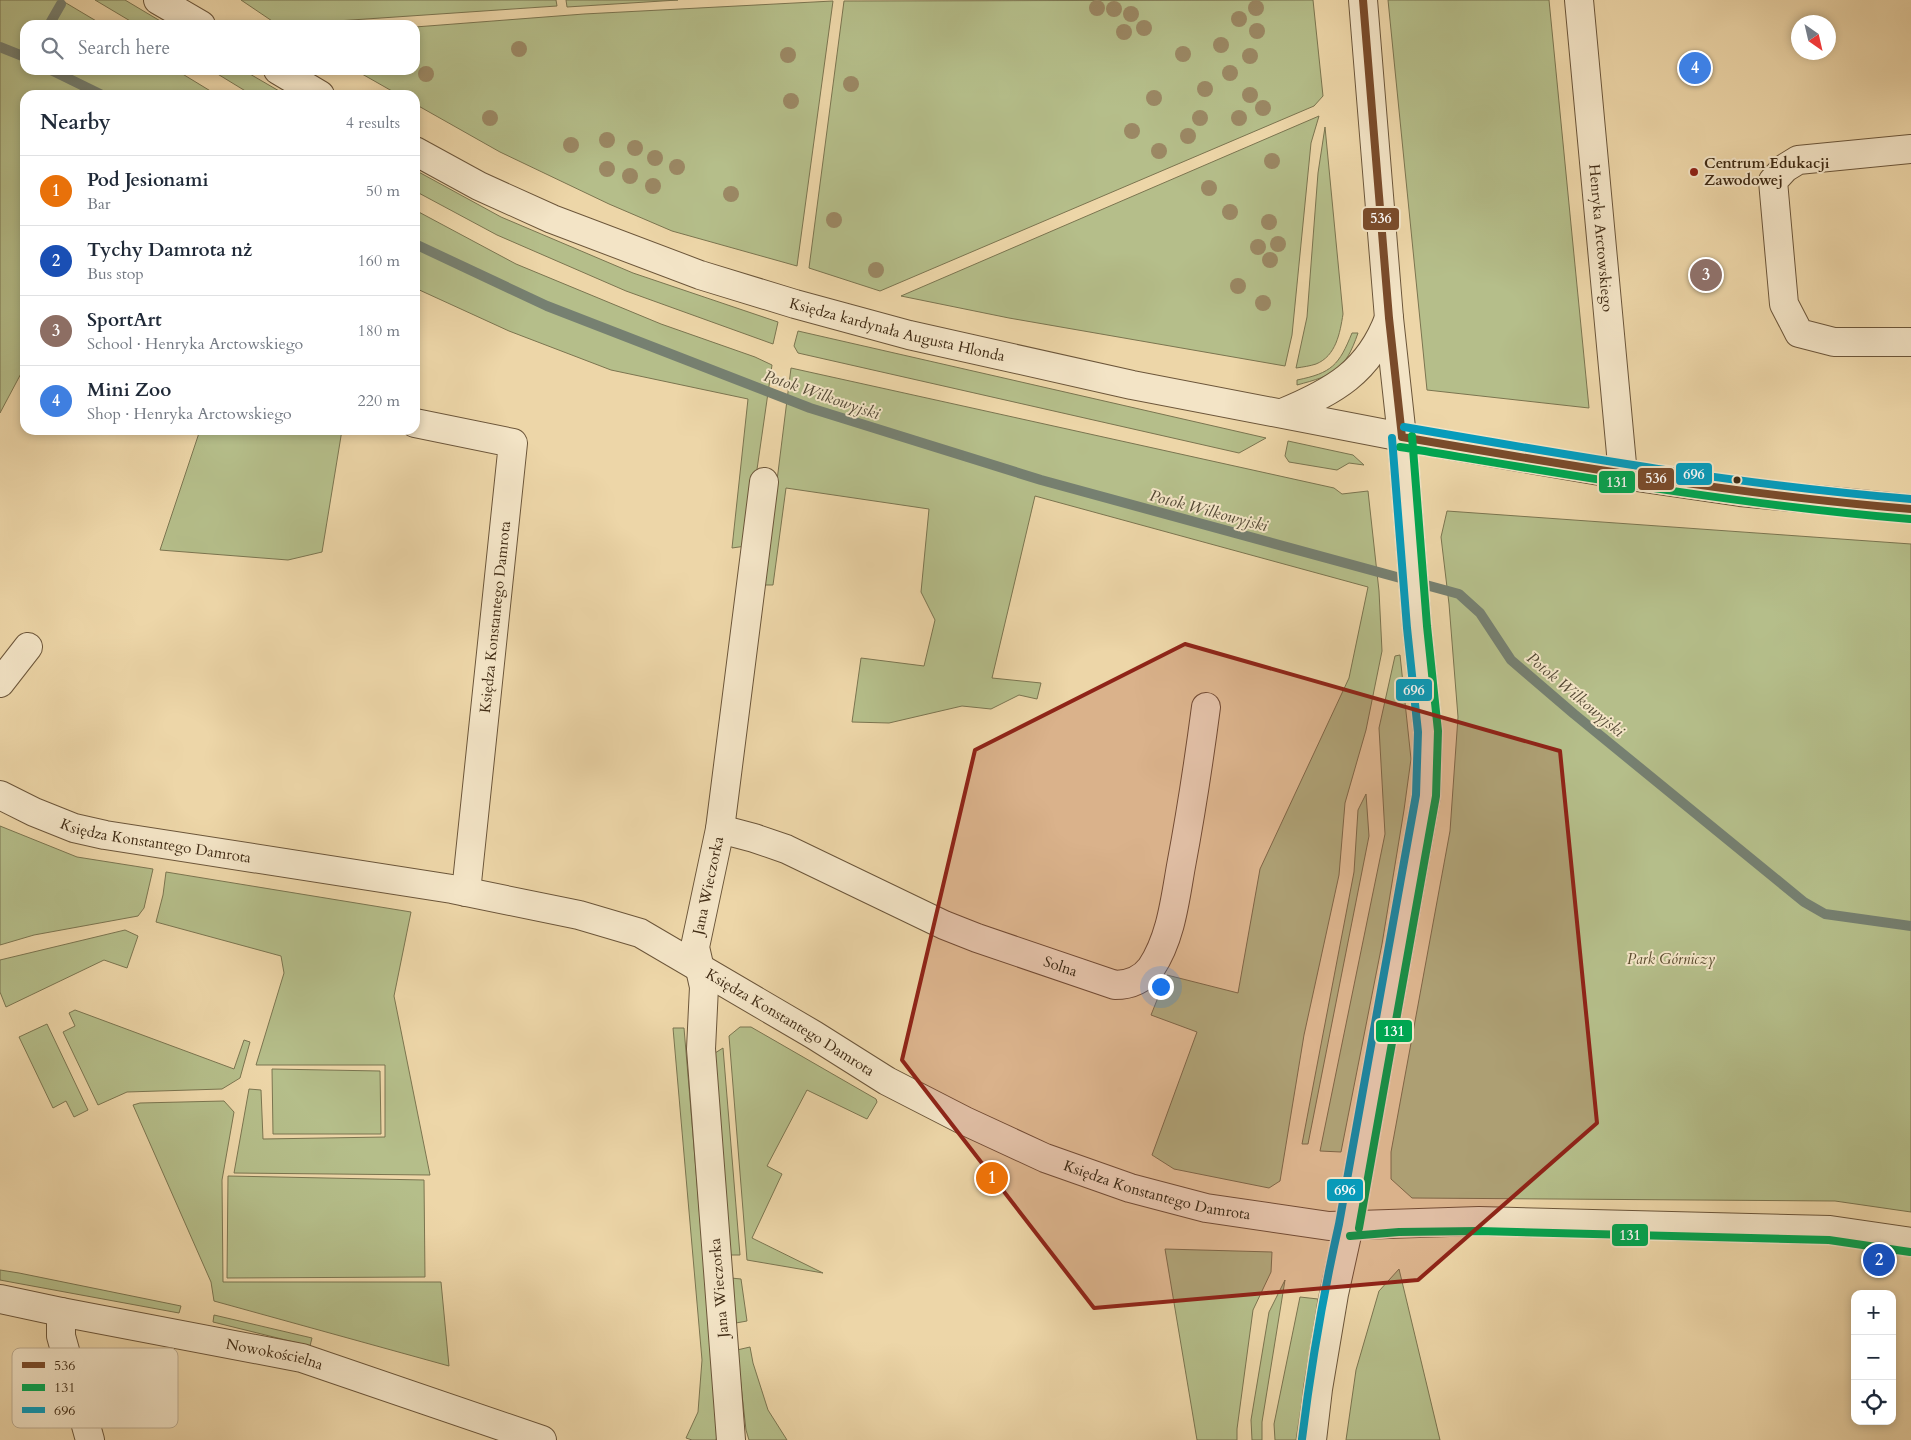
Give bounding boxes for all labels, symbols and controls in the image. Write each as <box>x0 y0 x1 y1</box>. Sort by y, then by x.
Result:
north arrow <box>1791 15 1836 60</box>
search box <box>20 20 420 75</box>
icon: search <box>38 34 66 62</box>
text: Search here <box>78 35 170 61</box>
pin: 4 <box>1679 49 1711 87</box>
text: Nearby <box>40 108 111 137</box>
text: 4 results <box>346 112 400 134</box>
place label: Centrum Edukacji Zawodowej <box>1704 153 1830 190</box>
street label: Henryka Arctowskiego <box>1584 163 1618 313</box>
marker: Centrum Edukacji Zawodowej <box>1688 166 1700 178</box>
text: Pod Jesionami <box>87 167 209 193</box>
text: 1 <box>52 180 60 202</box>
text: 50 m <box>366 180 400 202</box>
text: Bar <box>87 193 111 215</box>
line badge: 536 <box>1362 207 1400 231</box>
text: 536 <box>1370 209 1392 228</box>
text: Tychy Damrota nż <box>87 237 252 263</box>
text: 2 <box>52 250 60 272</box>
text: 160 m <box>358 250 400 272</box>
pin: 3 <box>1690 256 1722 294</box>
text: Bus stop <box>87 263 144 285</box>
street label: Księdza kardynała Augusta Hlonda <box>787 293 1007 366</box>
text: SportArt <box>87 307 162 333</box>
text: 3 <box>52 320 60 342</box>
text: 180 m <box>358 320 400 342</box>
text: School · Henryka Arctowskiego <box>87 333 303 355</box>
water label: Potok Wilkowyjski <box>761 365 883 425</box>
text: Mini Zoo <box>87 377 171 403</box>
text: 4 <box>52 390 60 412</box>
text: 220 m <box>358 390 400 412</box>
text: Shop · Henryka Arctowskiego <box>87 403 292 425</box>
line badge: 696 <box>1675 462 1713 486</box>
text: 696 <box>1683 465 1705 484</box>
line badge: 536 <box>1637 467 1675 491</box>
text: 536 <box>1645 469 1667 488</box>
line badge: 131 <box>1598 470 1636 494</box>
text: 131 <box>1606 473 1628 492</box>
unlabelled marker <box>1732 475 1742 485</box>
water label: Potok Wilkowyjski <box>1147 485 1271 537</box>
street label: Księdza Konstantego Damrota <box>475 519 515 714</box>
water label: Potok Wilkowyjski <box>1522 647 1629 743</box>
line badge: 696 <box>1395 678 1433 702</box>
text: 696 <box>1403 681 1425 700</box>
street label: Księdza Konstantego Damrota <box>57 814 253 868</box>
street label: Jana Wieczorka <box>687 834 728 938</box>
park label: Park Górniczy <box>1627 949 1716 969</box>
street label: Solna <box>1041 951 1081 982</box>
street label: Księdza Konstantego Damrota <box>702 964 879 1081</box>
your location <box>1148 974 1174 1000</box>
line badge: 131 <box>1375 1019 1413 1043</box>
text: 131 <box>1383 1022 1405 1041</box>
street label: Księdza Konstantego Damrota <box>1061 1155 1252 1224</box>
pin: 1 <box>976 1159 1008 1197</box>
line badge: 696 <box>1326 1178 1364 1202</box>
text: 696 <box>1334 1181 1356 1200</box>
line badge: 131 <box>1611 1223 1649 1247</box>
text: 131 <box>1619 1226 1641 1245</box>
street label: Jana Wieczorka <box>705 1237 733 1341</box>
pin: 2 <box>1863 1241 1895 1279</box>
map controls <box>1851 1290 1896 1425</box>
button: + <box>1851 1290 1896 1335</box>
street label: Nowokościelna <box>224 1334 326 1375</box>
button: − <box>1851 1335 1896 1380</box>
legend <box>12 1348 178 1428</box>
text: 536 <box>54 1356 76 1375</box>
text: 131 <box>54 1378 76 1397</box>
button: locate <box>1851 1380 1896 1425</box>
text: 696 <box>54 1401 76 1420</box>

